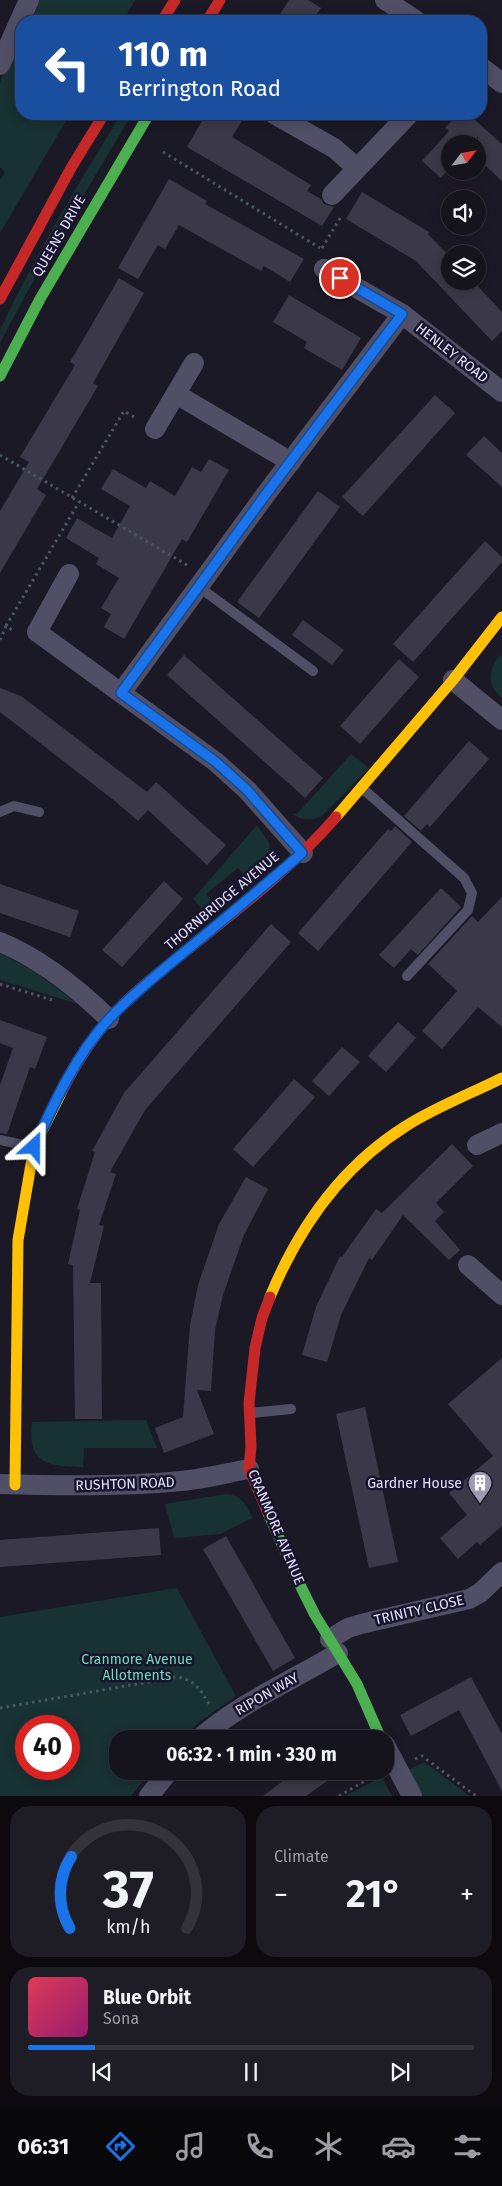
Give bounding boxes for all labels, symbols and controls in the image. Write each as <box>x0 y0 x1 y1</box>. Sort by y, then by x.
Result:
text: 110 m <box>118 33 208 75</box>
icon: left <box>35 35 100 100</box>
text: Berrington Road <box>118 75 281 102</box>
north arrow <box>441 135 486 180</box>
map controls <box>441 135 486 290</box>
button: sound <box>441 190 486 235</box>
street label: QUEENS DRIVE <box>29 192 89 280</box>
button: layers <box>441 245 486 290</box>
pin <box>319 257 361 299</box>
icon: arrive <box>326 264 354 292</box>
street label: HENLEY ROAD <box>412 319 492 387</box>
street label: THORNBRIDGE AVENUE <box>161 848 283 954</box>
position arrow <box>7 1120 59 1172</box>
street label: CRANMORE AVENUE <box>244 1467 308 1587</box>
building icon: Gardner House <box>467 1470 493 1504</box>
street label: RUSHTON ROAD <box>75 1474 175 1494</box>
place label: Gardner House <box>367 1475 462 1492</box>
street label: TRINITY CLOSE <box>373 1591 465 1629</box>
park label: Cranmore Avenue Allotments <box>81 1651 193 1684</box>
street label: RIPON WAY <box>232 1669 302 1719</box>
speed limit sign: 40 <box>15 1715 80 1780</box>
text: 06:32 · 1 min · 330 m <box>166 1743 337 1766</box>
text: Climate <box>274 1847 329 1866</box>
text: 37 <box>101 1858 154 1921</box>
text: 21° <box>346 1871 402 1917</box>
text: − <box>274 1878 288 1911</box>
text: + <box>460 1878 474 1911</box>
text: km/h <box>106 1916 150 1938</box>
text: Blue Orbit <box>103 1986 191 2009</box>
text: Sona <box>103 2009 139 2028</box>
icon: previous <box>88 2058 116 2086</box>
icon: pause <box>237 2058 265 2086</box>
icon: next <box>386 2058 414 2086</box>
icon: directions <box>103 2129 138 2164</box>
icon: music <box>173 2129 208 2164</box>
icon: phone <box>242 2129 277 2164</box>
icon: climate <box>311 2129 346 2164</box>
icon: car <box>381 2129 416 2164</box>
icon: filters <box>450 2129 485 2164</box>
text: 06:31 <box>17 2133 69 2160</box>

